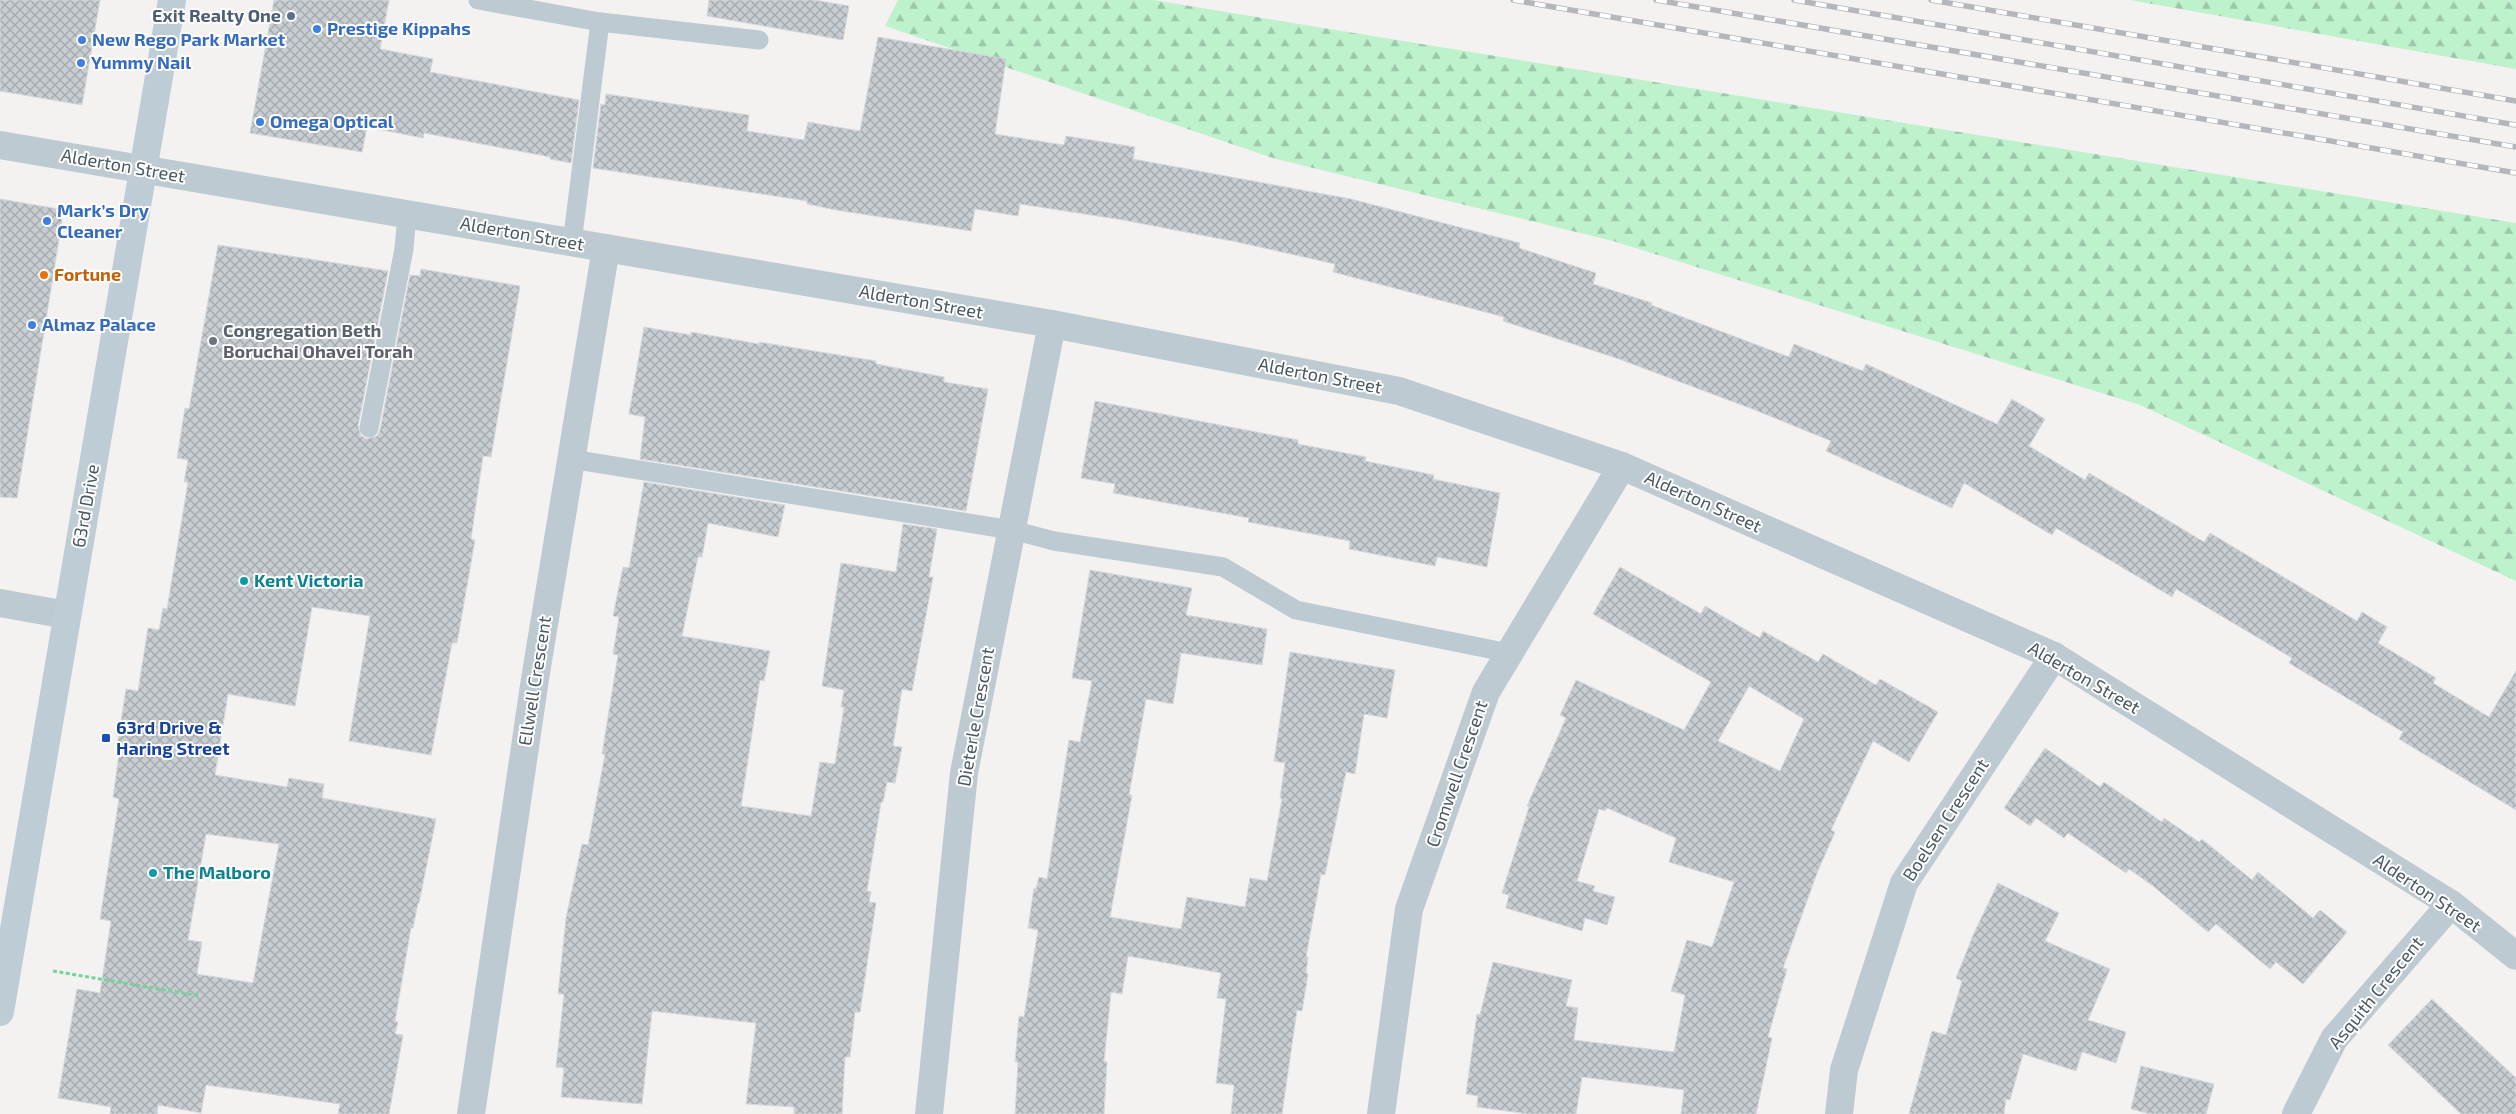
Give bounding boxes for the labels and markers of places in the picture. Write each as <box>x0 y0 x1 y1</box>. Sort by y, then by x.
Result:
place label: Exit Realty One <box>152 4 281 26</box>
marker: Exit Realty One <box>285 10 297 22</box>
place label: Prestige Kippahs <box>327 17 471 39</box>
marker: Prestige Kippahs <box>311 23 323 35</box>
place label: New Rego Park Market <box>92 28 286 50</box>
marker: New Rego Park Market <box>76 34 88 46</box>
place label: Yummy Nail <box>91 51 191 73</box>
marker: Yummy Nail <box>75 57 87 69</box>
place label: Omega Optical <box>270 110 394 132</box>
marker: Omega Optical <box>254 116 266 128</box>
place label: Mark’s Dry Cleaner <box>57 199 150 242</box>
marker: Mark’s Dry Cleaner <box>41 215 53 227</box>
place label: Fortune <box>54 263 121 285</box>
marker: Fortune <box>38 269 50 281</box>
place label: Almaz Palace <box>42 313 156 335</box>
marker: Almaz Palace <box>26 319 38 331</box>
place label: Congregation Beth Boruchai Ohavei Torah <box>223 319 413 362</box>
marker: Congregation Beth Boruchai Ohavei Torah <box>207 335 219 347</box>
place label: Kent Victoria <box>254 569 364 591</box>
marker: Kent Victoria <box>238 575 250 587</box>
place label: 63rd Drive & Haring Street <box>116 716 230 759</box>
marker: 63rd Drive & Haring Street <box>100 732 112 744</box>
place label: The Malboro <box>163 861 271 883</box>
marker: The Malboro <box>147 867 159 879</box>

